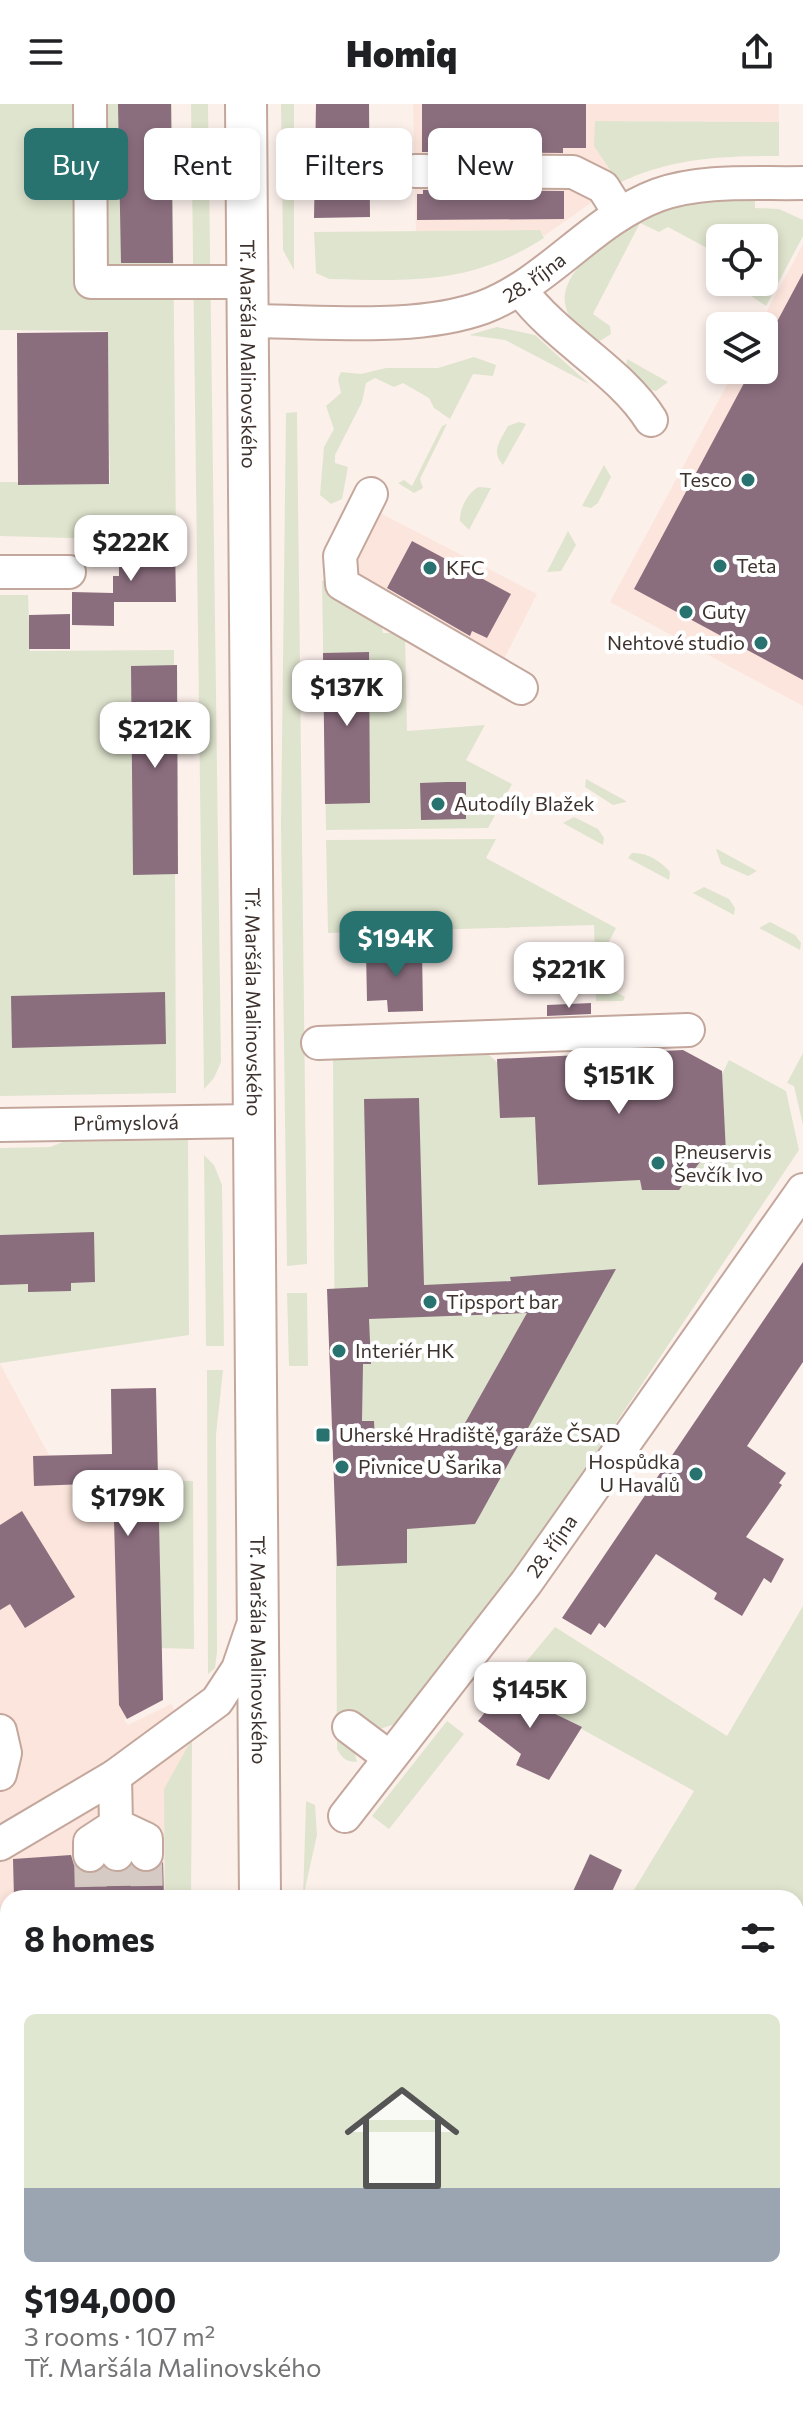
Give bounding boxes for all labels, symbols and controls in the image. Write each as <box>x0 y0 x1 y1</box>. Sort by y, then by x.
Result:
icon: menu <box>24 30 68 74</box>
text: Homiq <box>346 30 457 74</box>
icon: share <box>735 30 779 74</box>
chip: Buy <box>24 128 128 200</box>
chip: Rent <box>144 128 260 200</box>
chip: Filters <box>276 128 412 200</box>
chip: New <box>428 128 542 200</box>
map controls <box>706 224 778 384</box>
button: locate <box>706 224 778 296</box>
street label: Tř. Maršála Malinovského <box>236 239 262 469</box>
street label: 28. října <box>498 247 570 307</box>
button: layers <box>706 312 778 384</box>
place label: Tesco <box>679 467 732 491</box>
marker: Tesco <box>739 471 757 489</box>
pin: $222K <box>75 515 187 583</box>
text: $222K <box>92 525 170 556</box>
place label: Teta <box>736 553 776 577</box>
place label: KFC <box>446 555 485 579</box>
marker: Teta <box>711 557 729 575</box>
marker: KFC <box>421 559 439 577</box>
place label: Guty <box>702 599 746 623</box>
marker: Guty <box>677 603 695 621</box>
place label: Nehtové studio <box>607 630 745 654</box>
marker: Nehtové studio <box>752 634 770 652</box>
pin: $137K <box>291 660 403 728</box>
text: $137K <box>310 670 384 701</box>
pin: $212K <box>99 702 211 770</box>
text: $212K <box>118 712 192 743</box>
place label: Autodíly Blažek <box>454 791 595 815</box>
marker: Autodíly Blažek <box>429 795 447 813</box>
street label: Tř. Maršála Malinovského <box>241 887 267 1117</box>
pin: $194K <box>340 911 452 979</box>
text: $194K <box>358 921 434 952</box>
pin: $221K <box>513 942 625 1010</box>
text: $221K <box>532 952 606 983</box>
pin: $151K <box>563 1048 675 1116</box>
text: $151K <box>583 1058 655 1089</box>
street label: Průmyslová <box>73 1109 179 1135</box>
place label: Pneuservis Ševčík Ivo <box>674 1139 772 1186</box>
marker: Pneuservis Ševčík Ivo <box>649 1154 667 1172</box>
place label: Tipsport bar <box>446 1289 559 1313</box>
marker: Tipsport bar <box>421 1293 439 1311</box>
place label: Interiér HK <box>355 1338 455 1362</box>
marker: Interiér HK <box>330 1342 348 1360</box>
place label: Uherské Hradiště, garáže ČSAD <box>339 1422 621 1446</box>
marker: Uherské Hradiště, garáže ČSAD <box>314 1426 332 1444</box>
place label: Hospůdka U Havalů <box>588 1449 680 1496</box>
place label: Pivnice U Šarika <box>358 1454 502 1478</box>
marker: Pivnice U Šarika <box>333 1458 351 1476</box>
marker: Hospůdka U Havalů <box>687 1465 705 1483</box>
pin: $179K <box>72 1470 184 1538</box>
text: $179K <box>90 1480 166 1511</box>
street label: 28. října <box>521 1509 582 1582</box>
street label: Tř. Maršála Malinovského <box>246 1535 272 1765</box>
pin: $145K <box>474 1662 586 1730</box>
text: $145K <box>492 1672 568 1703</box>
icon: filters <box>736 1916 780 1960</box>
text: 8 homes <box>24 1917 155 1959</box>
icon: home <box>330 2066 474 2210</box>
text: $194,000 <box>24 2278 176 2320</box>
text: 3 rooms · 107 m² <box>24 2320 215 2351</box>
text: Tř. Maršála Malinovského <box>24 2351 322 2382</box>

